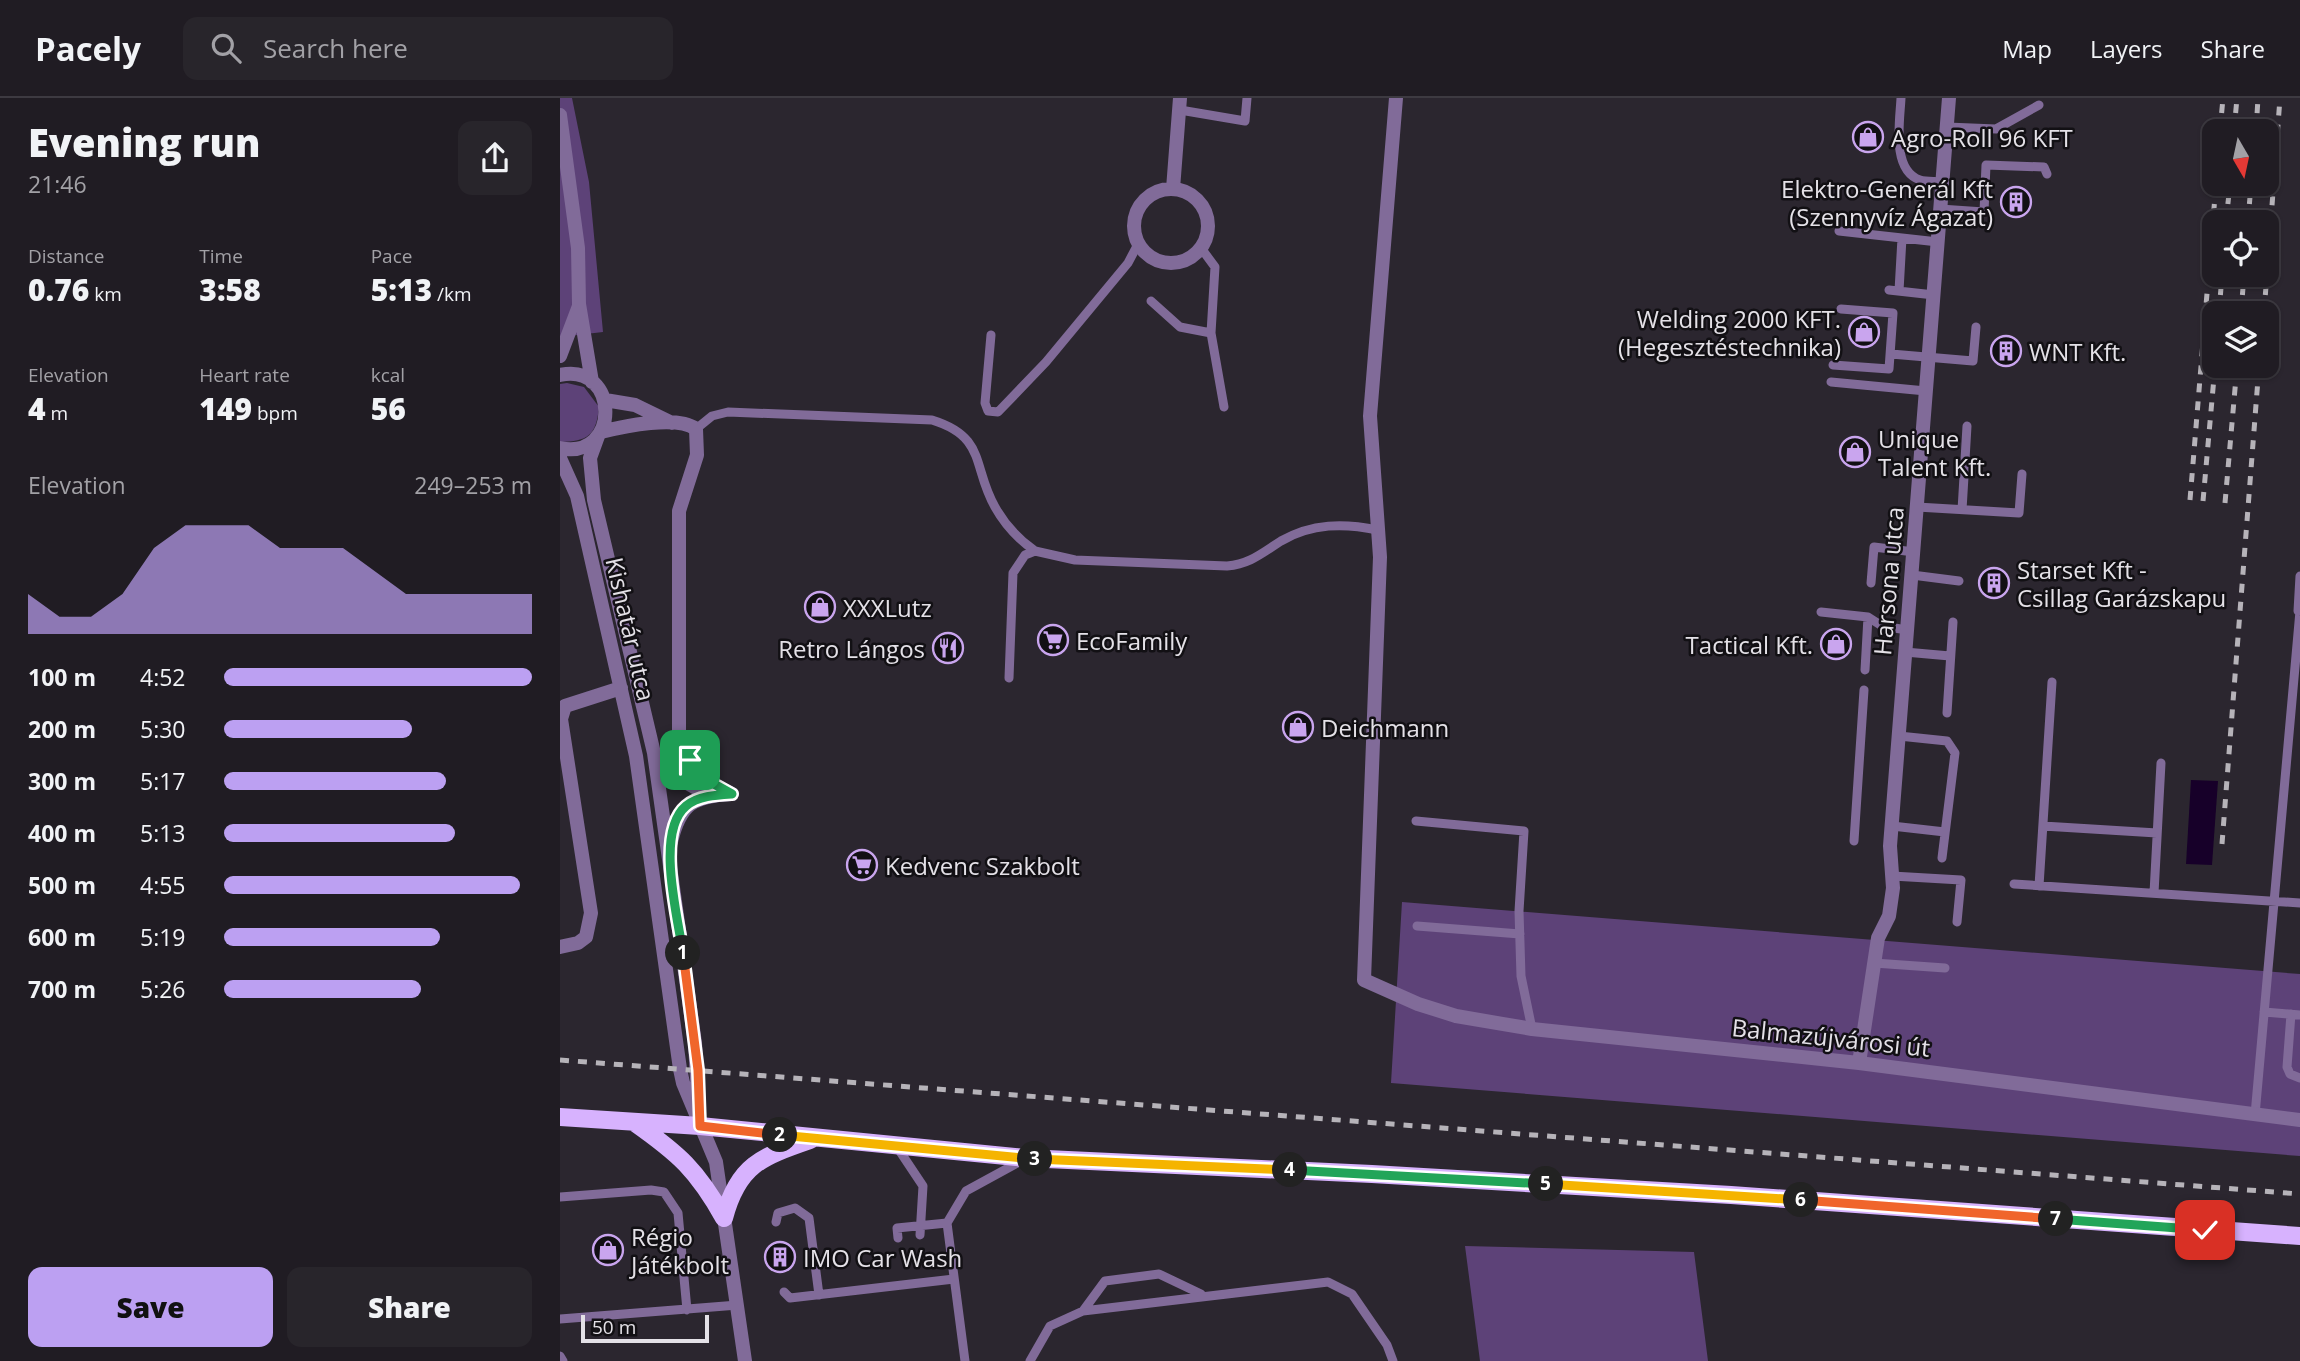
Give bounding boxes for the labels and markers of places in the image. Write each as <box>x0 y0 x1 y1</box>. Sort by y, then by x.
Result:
shop icon: Agro-Roll 96 KFT <box>1851 120 1885 154</box>
place label: Agro-Roll 96 KFT <box>1891 121 2073 154</box>
place label: Elektro-Generál Kft (Szennyvíz Ágazat) <box>1781 172 1993 233</box>
building icon: Elektro-Generál Kft (Szennyvíz Ágazat) <box>1999 185 2033 219</box>
place label: Welding 2000 KFT. (Hegesztéstechnika) <box>1618 302 1841 363</box>
shop icon: Welding 2000 KFT. (Hegesztéstechnika) <box>1847 315 1881 349</box>
building icon: WNT Kft. <box>1989 334 2023 368</box>
place label: WNT Kft. <box>2029 335 2126 368</box>
place label: Unique Talent Kft. <box>1878 422 1991 483</box>
shop icon: Unique Talent Kft. <box>1838 435 1872 469</box>
place label: Starset Kft - Csillag Garázskapu <box>2017 553 2226 614</box>
building icon: Starset Kft - Csillag Garázskapu <box>1977 566 2011 600</box>
shop icon: XXXLutz <box>803 590 837 624</box>
place label: XXXLutz <box>843 591 932 624</box>
supermarket icon: EcoFamily <box>1036 623 1070 657</box>
place label: EcoFamily <box>1076 624 1188 657</box>
shop icon: Tactical Kft. <box>1819 627 1853 661</box>
place label: Tactical Kft. <box>1686 628 1813 661</box>
restaurant icon: Retro Lángos <box>931 631 965 665</box>
place label: Retro Lángos <box>778 632 925 665</box>
shop icon: Deichmann <box>1281 710 1315 744</box>
place label: Deichmann <box>1321 711 1449 744</box>
pin <box>660 730 720 790</box>
supermarket icon: Kedvenc Szakbolt <box>845 848 879 882</box>
place label: Kedvenc Szakbolt <box>885 849 1080 882</box>
pin: 1 <box>666 936 700 970</box>
pin: 2 <box>762 1118 798 1152</box>
pin: 3 <box>1018 1142 1052 1176</box>
pin: 4 <box>1272 1152 1308 1188</box>
pin: 5 <box>1528 1166 1564 1202</box>
pin: 6 <box>1784 1182 1818 1218</box>
pin <box>2175 1200 2235 1260</box>
pin: 7 <box>2038 1202 2074 1236</box>
place label: Régio Játékbolt <box>629 1220 729 1281</box>
shop icon: Régio Játékbolt <box>591 1233 625 1267</box>
building icon: IMO Car Wash <box>763 1240 797 1274</box>
place label: IMO Car Wash <box>803 1241 962 1274</box>

